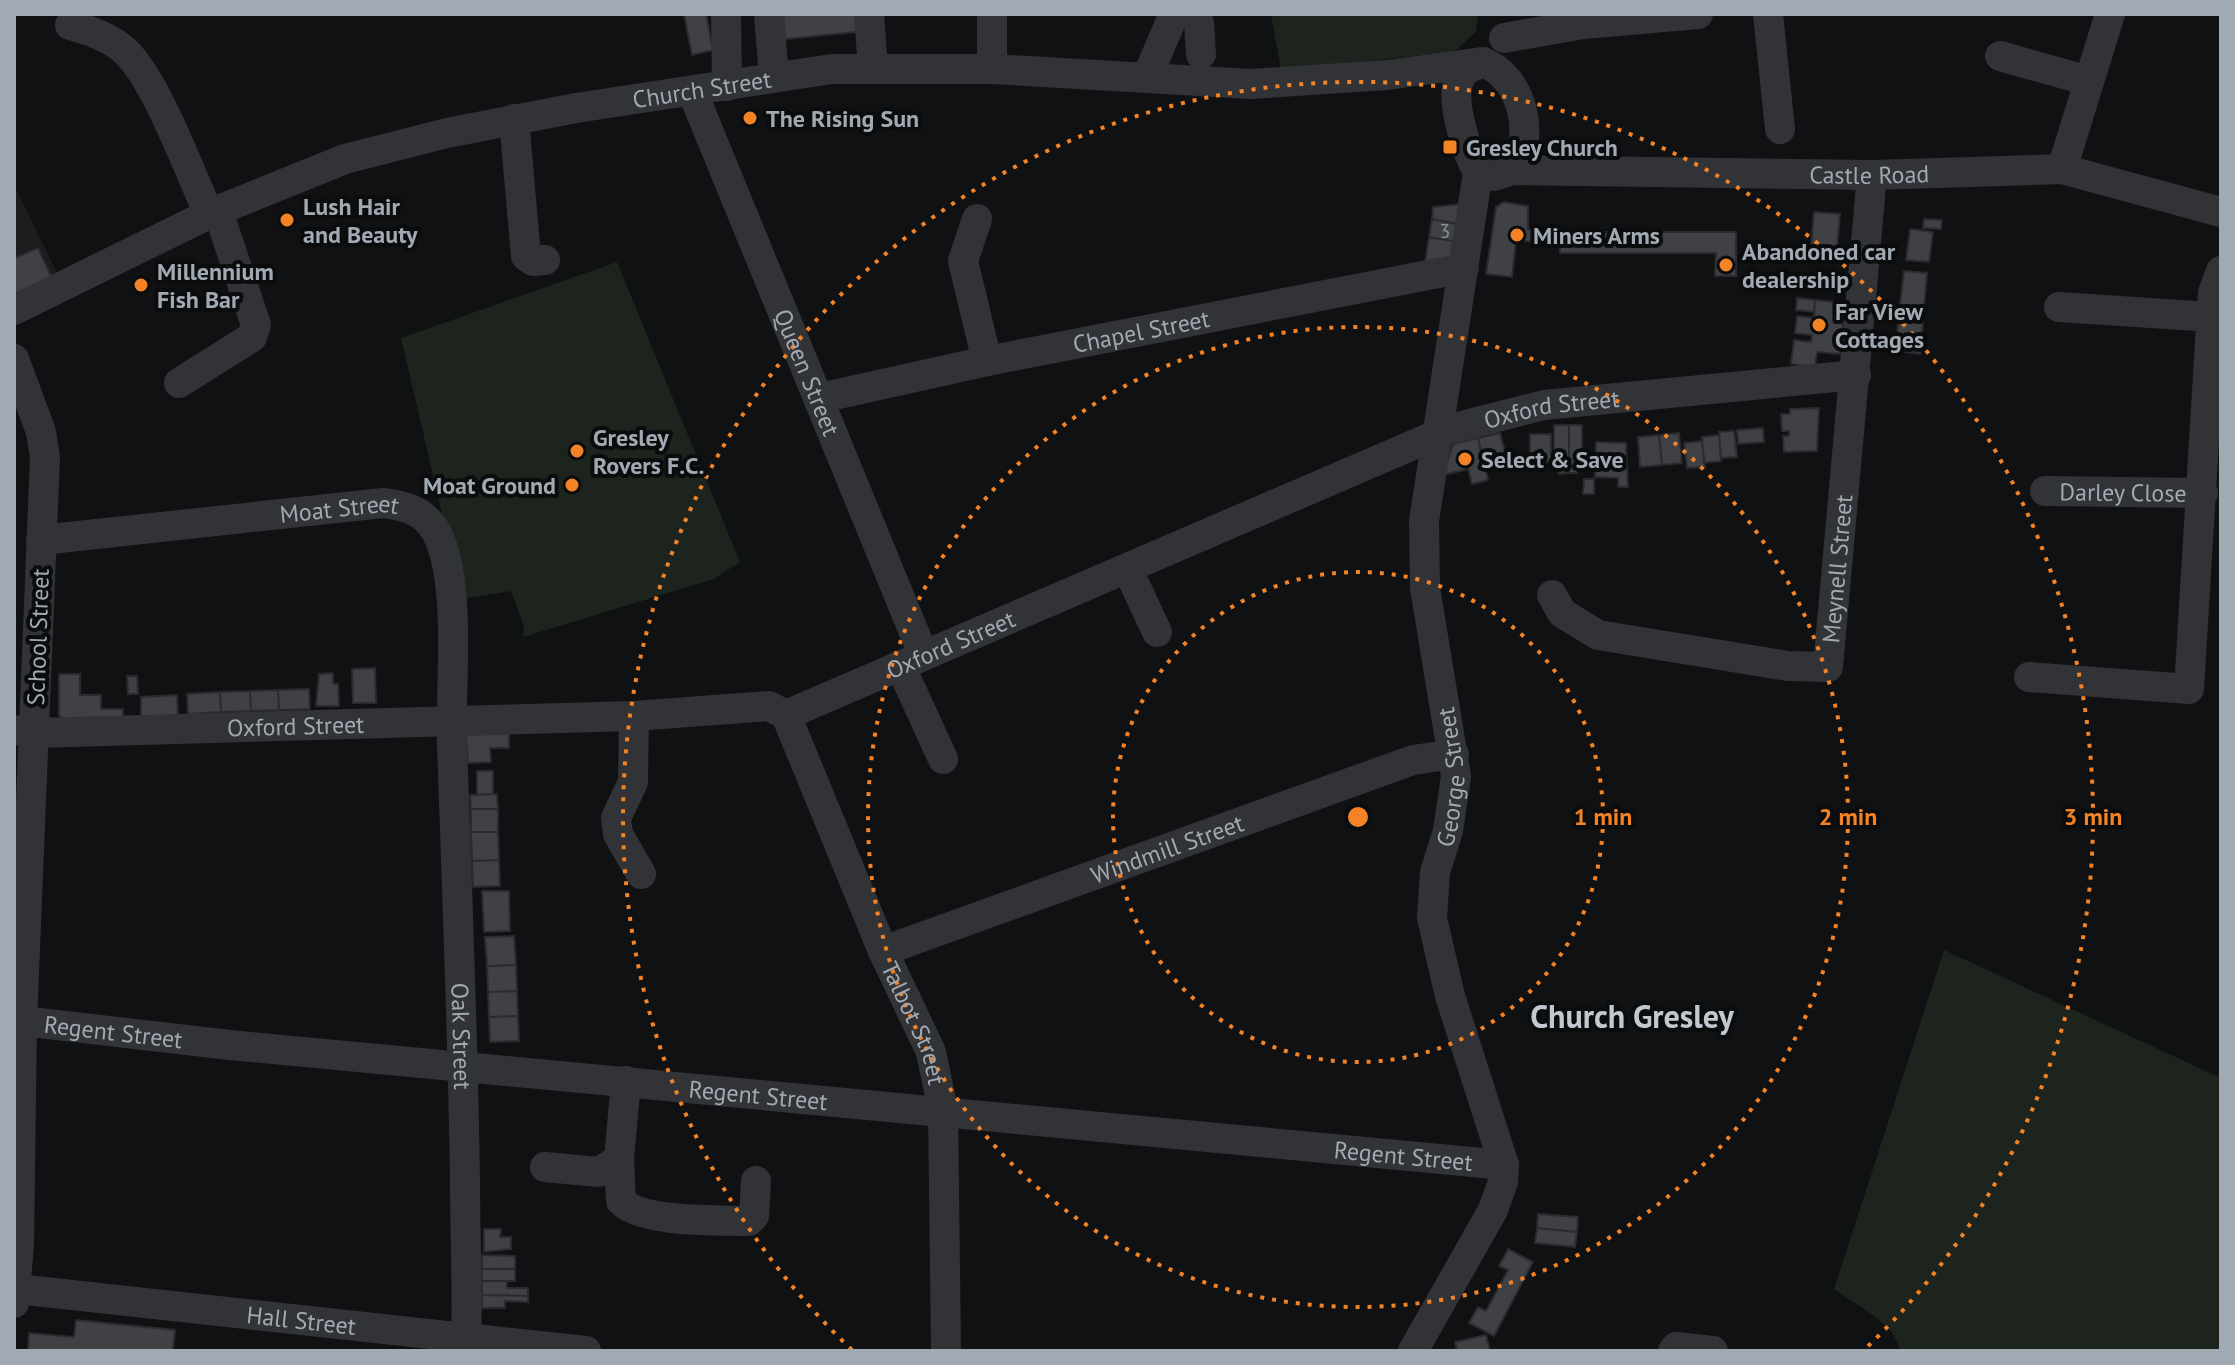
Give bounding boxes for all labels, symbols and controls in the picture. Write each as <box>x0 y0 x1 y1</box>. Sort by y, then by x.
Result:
street label: Church Street <box>630 63 773 115</box>
place label: The Rising Sun <box>766 103 919 134</box>
marker: The Rising Sun <box>741 109 759 127</box>
place label: Gresley Church <box>1466 132 1618 163</box>
marker: Gresley Church <box>1441 138 1459 156</box>
street label: Castle Road <box>1809 158 1930 190</box>
place label: Lush Hair and Beauty <box>303 191 418 250</box>
marker: Lush Hair and Beauty <box>278 211 296 229</box>
house number: 3 <box>1440 218 1450 244</box>
place label: Miners Arms <box>1533 220 1660 251</box>
marker: Miners Arms <box>1508 226 1526 244</box>
place label: Abandoned car dealership <box>1742 236 1896 295</box>
place label: Millennium Fish Bar <box>157 256 274 315</box>
marker: Abandoned car dealership <box>1717 256 1735 274</box>
marker: Millennium Fish Bar <box>132 276 150 294</box>
place label: Far View Cottages <box>1835 296 1924 355</box>
street label: Chapel Street <box>1070 302 1212 359</box>
street label: Queen Street <box>768 304 847 440</box>
marker: Far View Cottages <box>1810 316 1828 334</box>
street label: Oxford Street <box>1480 382 1621 435</box>
place label: Gresley Rovers F.C. <box>593 422 704 481</box>
marker: Gresley Rovers F.C. <box>568 442 586 460</box>
place label: Select & Save <box>1481 444 1624 475</box>
marker: Select & Save <box>1456 450 1474 468</box>
place label: Moat Ground <box>423 470 556 501</box>
marker: Moat Ground <box>563 476 581 494</box>
street label: Darley Close <box>2059 476 2187 508</box>
street label: Moat Street <box>278 487 402 530</box>
street label: Meynell Street <box>1815 493 1859 644</box>
street label: School Street <box>20 568 56 706</box>
street label: Oxford Street <box>881 603 1019 686</box>
street label: George Street <box>1428 705 1472 851</box>
street label: Oxford Street <box>227 708 365 743</box>
text: 1 min <box>1574 801 1632 832</box>
text: 2 min <box>1819 801 1877 832</box>
text: 3 min <box>2064 801 2122 832</box>
centre of rings <box>1344 803 1372 831</box>
street label: Windmill Street <box>1087 807 1248 890</box>
street label: Talbot Street <box>875 956 953 1087</box>
street label: Oak Street <box>445 982 479 1090</box>
district label: Church Gresley <box>1530 995 1735 1037</box>
street label: Regent Street <box>42 1008 184 1055</box>
street label: Regent Street <box>687 1073 829 1117</box>
street label: Regent Street <box>1333 1134 1474 1177</box>
street label: Hall Street <box>245 1299 358 1341</box>

